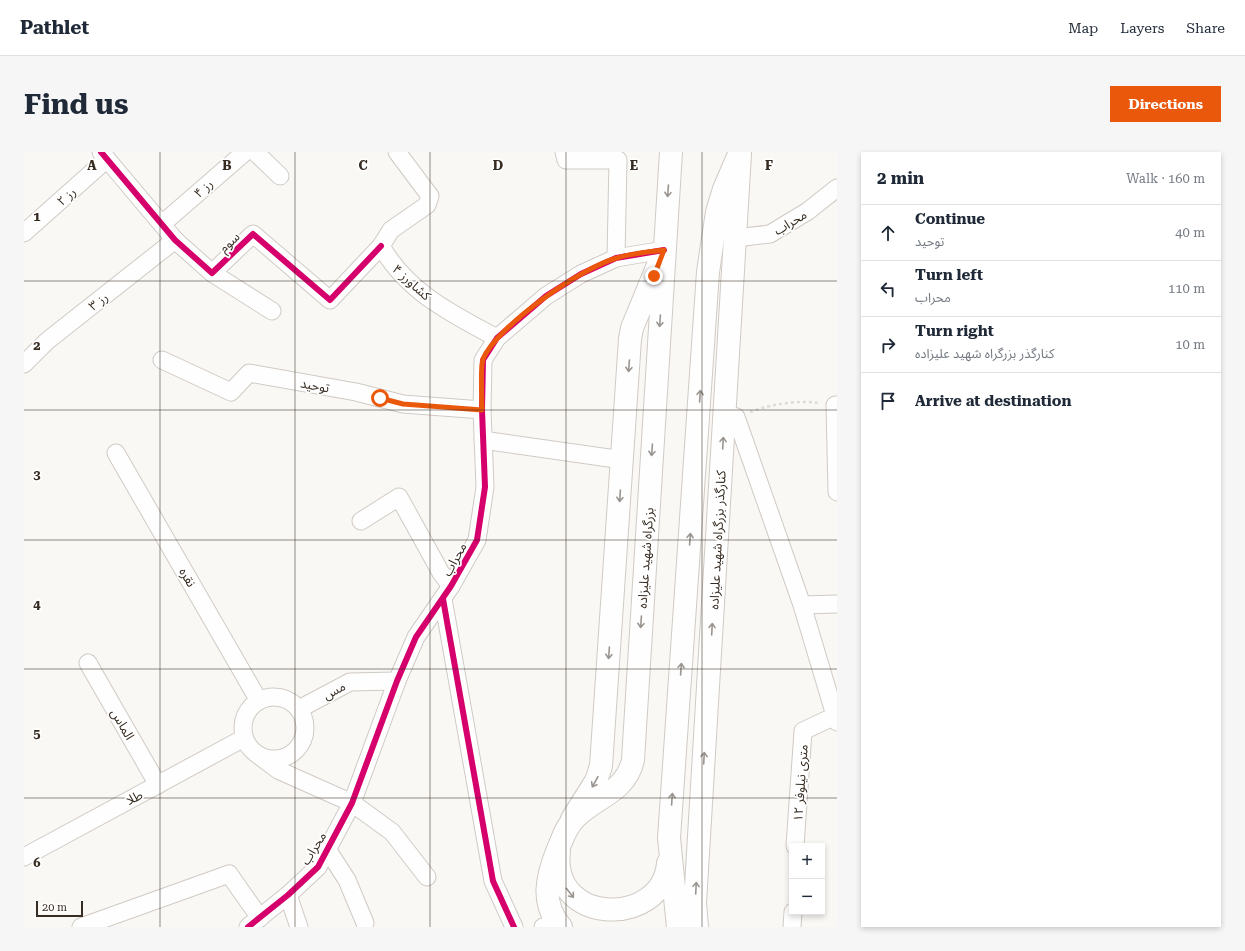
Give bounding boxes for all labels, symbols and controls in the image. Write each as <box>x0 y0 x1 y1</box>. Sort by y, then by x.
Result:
text: Pathlet <box>20 16 89 39</box>
text: Map <box>1068 20 1098 36</box>
text: Layers <box>1120 20 1164 36</box>
text: Share <box>1186 20 1225 36</box>
button: Directions <box>1110 86 1221 122</box>
text: Find us <box>24 88 128 121</box>
text: A <box>87 158 97 173</box>
text: B <box>222 158 232 173</box>
text: C <box>358 158 368 173</box>
text: D <box>493 158 503 173</box>
text: E <box>630 158 638 173</box>
text: F <box>765 158 773 173</box>
text: 2 min <box>877 168 924 188</box>
text: Walk · 160 m <box>1126 171 1205 186</box>
street label: رز ۴ <box>191 176 216 201</box>
street label: رز ۲ <box>54 184 79 209</box>
one-way arrow <box>665 184 672 197</box>
street label: محراب <box>771 207 810 238</box>
text: 1 <box>33 209 41 224</box>
text: Continue <box>915 210 985 228</box>
icon: ahead <box>877 222 899 244</box>
text: 40 m <box>1175 225 1205 240</box>
street label: سوم <box>216 229 244 257</box>
text: توحید <box>915 234 944 249</box>
street label: کشاورز ۴ <box>389 261 434 304</box>
text: Turn left <box>915 266 983 284</box>
route end <box>645 267 663 285</box>
icon: left <box>877 278 899 300</box>
text: 110 m <box>1168 281 1205 296</box>
street label: رز ۳ <box>86 289 111 314</box>
text: محراب <box>915 290 951 305</box>
one-way arrow <box>656 314 664 327</box>
text: Turn right <box>915 322 994 340</box>
icon: right <box>877 334 899 356</box>
text: 10 m <box>1175 337 1205 352</box>
text: 2 <box>33 338 41 353</box>
text: کنارگذر بزرگراه شهید علیزاده <box>915 346 1054 361</box>
one-way arrow <box>625 359 632 372</box>
street label: توحید <box>299 376 331 396</box>
route start <box>371 389 389 407</box>
one-way arrow <box>696 390 703 403</box>
icon: arrive <box>877 390 899 412</box>
text: Arrive at destination <box>915 392 1071 410</box>
one-way arrow <box>719 437 727 450</box>
one-way arrow <box>648 443 655 456</box>
text: 3 <box>33 467 41 482</box>
street label: کنارگذر بزرگراه شهید علیزاده <box>706 469 730 610</box>
one-way arrow <box>616 489 623 502</box>
street label: بزرگراه شهید علیزاده <box>634 507 658 609</box>
one-way arrow <box>686 533 693 546</box>
street label: محراب <box>439 540 470 579</box>
street label: نقره <box>176 565 199 590</box>
text: 4 <box>33 597 41 612</box>
one-way arrow <box>638 615 645 628</box>
one-way arrow <box>708 623 715 636</box>
one-way arrow <box>605 646 612 659</box>
one-way arrow <box>677 663 684 676</box>
street label: مس <box>320 678 349 703</box>
street label: الماس <box>107 706 137 743</box>
text: 5 <box>33 726 41 741</box>
street label: ۱۲ متری نیلوفر <box>790 744 812 822</box>
one-way arrow <box>700 752 707 765</box>
one-way arrow <box>591 776 598 788</box>
street label: طلا <box>123 787 145 808</box>
one-way arrow <box>668 793 676 806</box>
street label: محراب <box>298 829 330 868</box>
map controls <box>789 843 825 915</box>
button: + <box>789 843 825 879</box>
text: 6 <box>33 855 41 870</box>
button: − <box>789 879 825 915</box>
one-way arrow <box>692 882 699 895</box>
one-way arrow <box>566 888 575 899</box>
scale bar <box>36 899 83 918</box>
text: 20 m <box>42 901 67 914</box>

